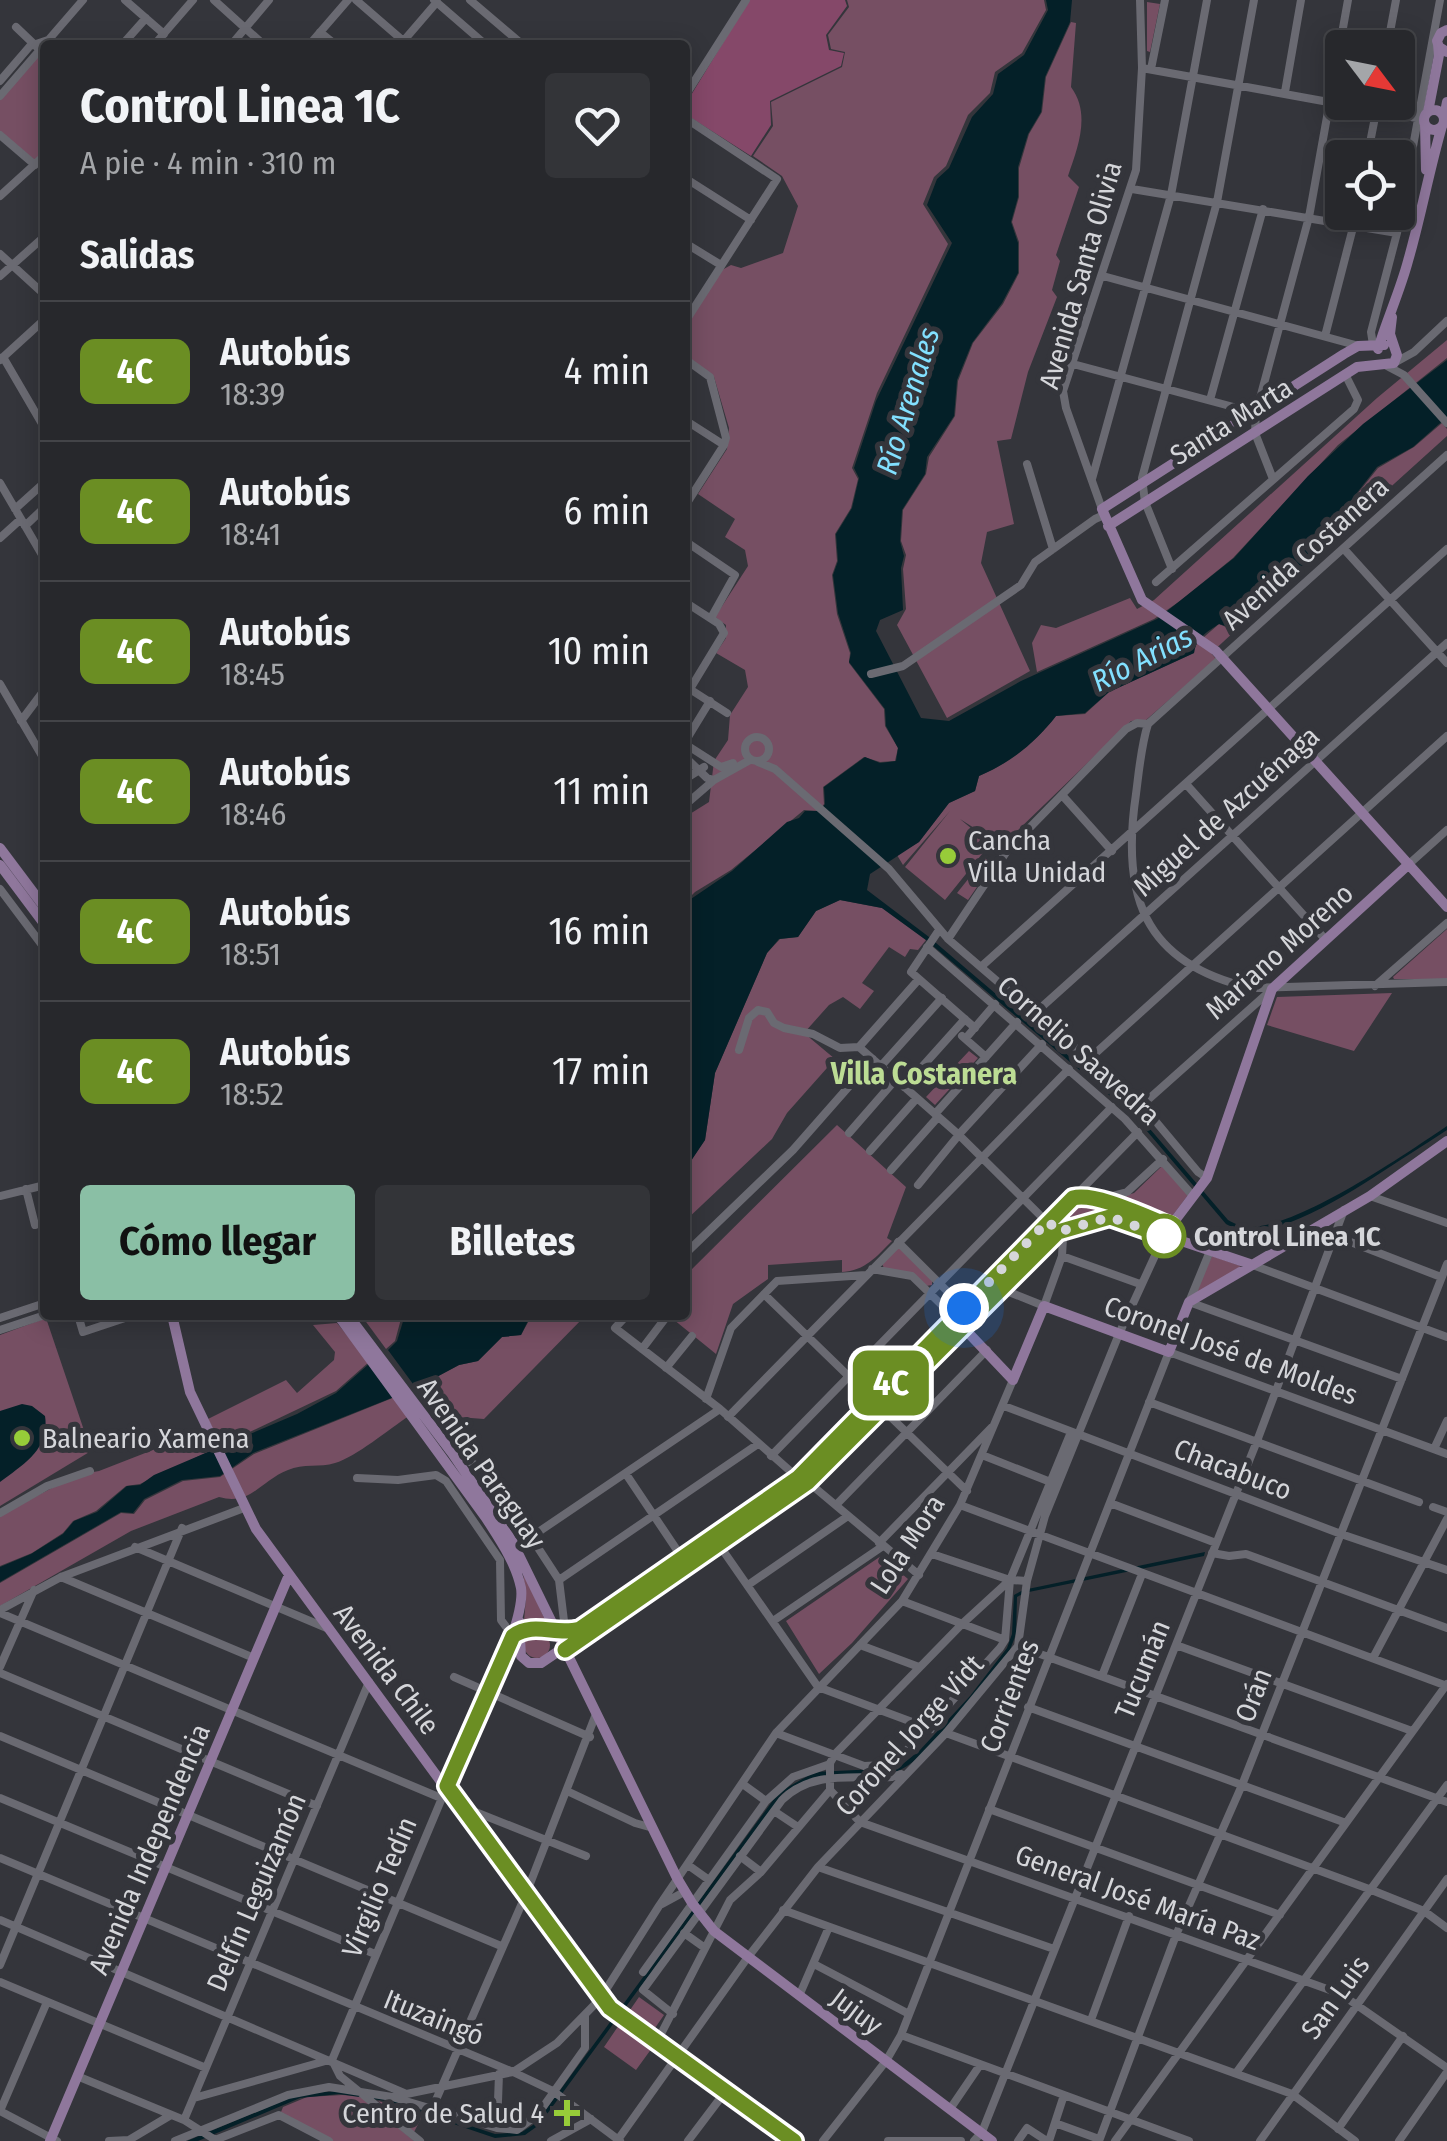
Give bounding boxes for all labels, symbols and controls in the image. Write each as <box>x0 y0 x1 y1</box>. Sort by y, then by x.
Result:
north arrow <box>1325 30 1415 120</box>
map controls <box>1325 30 1415 230</box>
button: heart <box>545 73 650 178</box>
text: Control Linea 1C <box>80 77 400 135</box>
button: locate <box>1325 140 1415 230</box>
text: A pie · 4 min · 310 m <box>80 144 336 182</box>
street label: Avenida Santa Olivia <box>1032 158 1129 393</box>
text: Salidas <box>80 232 195 278</box>
water label: Río Arenales <box>869 323 947 479</box>
text: Autobús <box>220 329 350 375</box>
text: 4 min <box>564 348 650 394</box>
text: 4C <box>117 350 153 392</box>
street label: Santa Marta <box>1164 371 1298 472</box>
text: 18:39 <box>220 375 285 413</box>
text: Autobús <box>220 469 350 515</box>
street label: Avenida Costanera <box>1215 470 1395 637</box>
text: 6 min <box>563 488 650 534</box>
text: 4C <box>117 490 153 532</box>
text: 18:41 <box>220 515 281 553</box>
text: Autobús <box>220 609 350 655</box>
water label: Río Arias <box>1086 618 1199 700</box>
text: 10 min <box>548 628 650 674</box>
text: 4C <box>117 630 153 672</box>
text: 18:45 <box>220 655 285 693</box>
street label: Miguel de Azcuénaga <box>1127 719 1326 903</box>
text: Autobús <box>220 749 350 795</box>
text: 11 min <box>553 768 650 814</box>
text: 4C <box>117 770 153 812</box>
text: 18:46 <box>220 795 286 833</box>
place label: Cancha Villa Unidad <box>968 824 1106 889</box>
marker: Cancha Villa Unidad <box>937 845 959 867</box>
street label: Mariano Moreno <box>1199 876 1360 1026</box>
text: Autobús <box>220 889 350 935</box>
text: 16 min <box>549 908 650 954</box>
text: 4C <box>117 910 153 952</box>
text: 18:51 <box>220 935 281 973</box>
street label: Cornelio Saavedra <box>991 969 1167 1132</box>
text: Autobús <box>220 1029 350 1075</box>
text: 17 min <box>552 1048 650 1094</box>
text: 4C <box>117 1050 153 1092</box>
district label: Villa Costanera <box>830 1056 1017 1092</box>
text: 18:52 <box>220 1075 284 1113</box>
button: Cómo llegar <box>80 1185 355 1300</box>
button: Billetes <box>375 1185 650 1300</box>
marker: Control Linea 1C <box>1143 1215 1185 1257</box>
place label: Control Linea 1C <box>1194 1220 1381 1253</box>
your location <box>939 1283 989 1333</box>
street label: Coronel José de Moldes <box>1099 1289 1362 1412</box>
line badge: 4C <box>846 1350 936 1416</box>
text: 4C <box>873 1362 909 1404</box>
street label: Avenida Paraguay <box>411 1372 553 1555</box>
place label: Balneario Xamena <box>42 1422 249 1455</box>
marker: Balneario Xamena <box>11 1427 33 1449</box>
street label: Chacabuco <box>1169 1432 1296 1507</box>
street label: Lola Mora <box>863 1489 952 1600</box>
street label: Avenida Chile <box>327 1598 446 1741</box>
street label: Tucumán <box>1108 1615 1177 1723</box>
street label: Corrientes <box>973 1635 1046 1757</box>
street label: Coronel Jorge Vidt <box>829 1647 991 1823</box>
street label: Orán <box>1228 1664 1279 1727</box>
street label: Avenida Independencia <box>82 1719 217 1979</box>
street label: Delfín Leguizamón <box>200 1788 313 1996</box>
street label: Virgilio Tedín <box>335 1812 424 1962</box>
street label: General José María Paz <box>1011 1838 1265 1957</box>
street label: San Luis <box>1294 1949 1377 2045</box>
street label: Jujuy <box>824 1981 890 2042</box>
street label: Ituzaingó <box>379 1983 489 2052</box>
place label: Centro de Salud 4 <box>342 2097 544 2130</box>
marker: Centro de Salud 4 <box>554 2100 580 2126</box>

